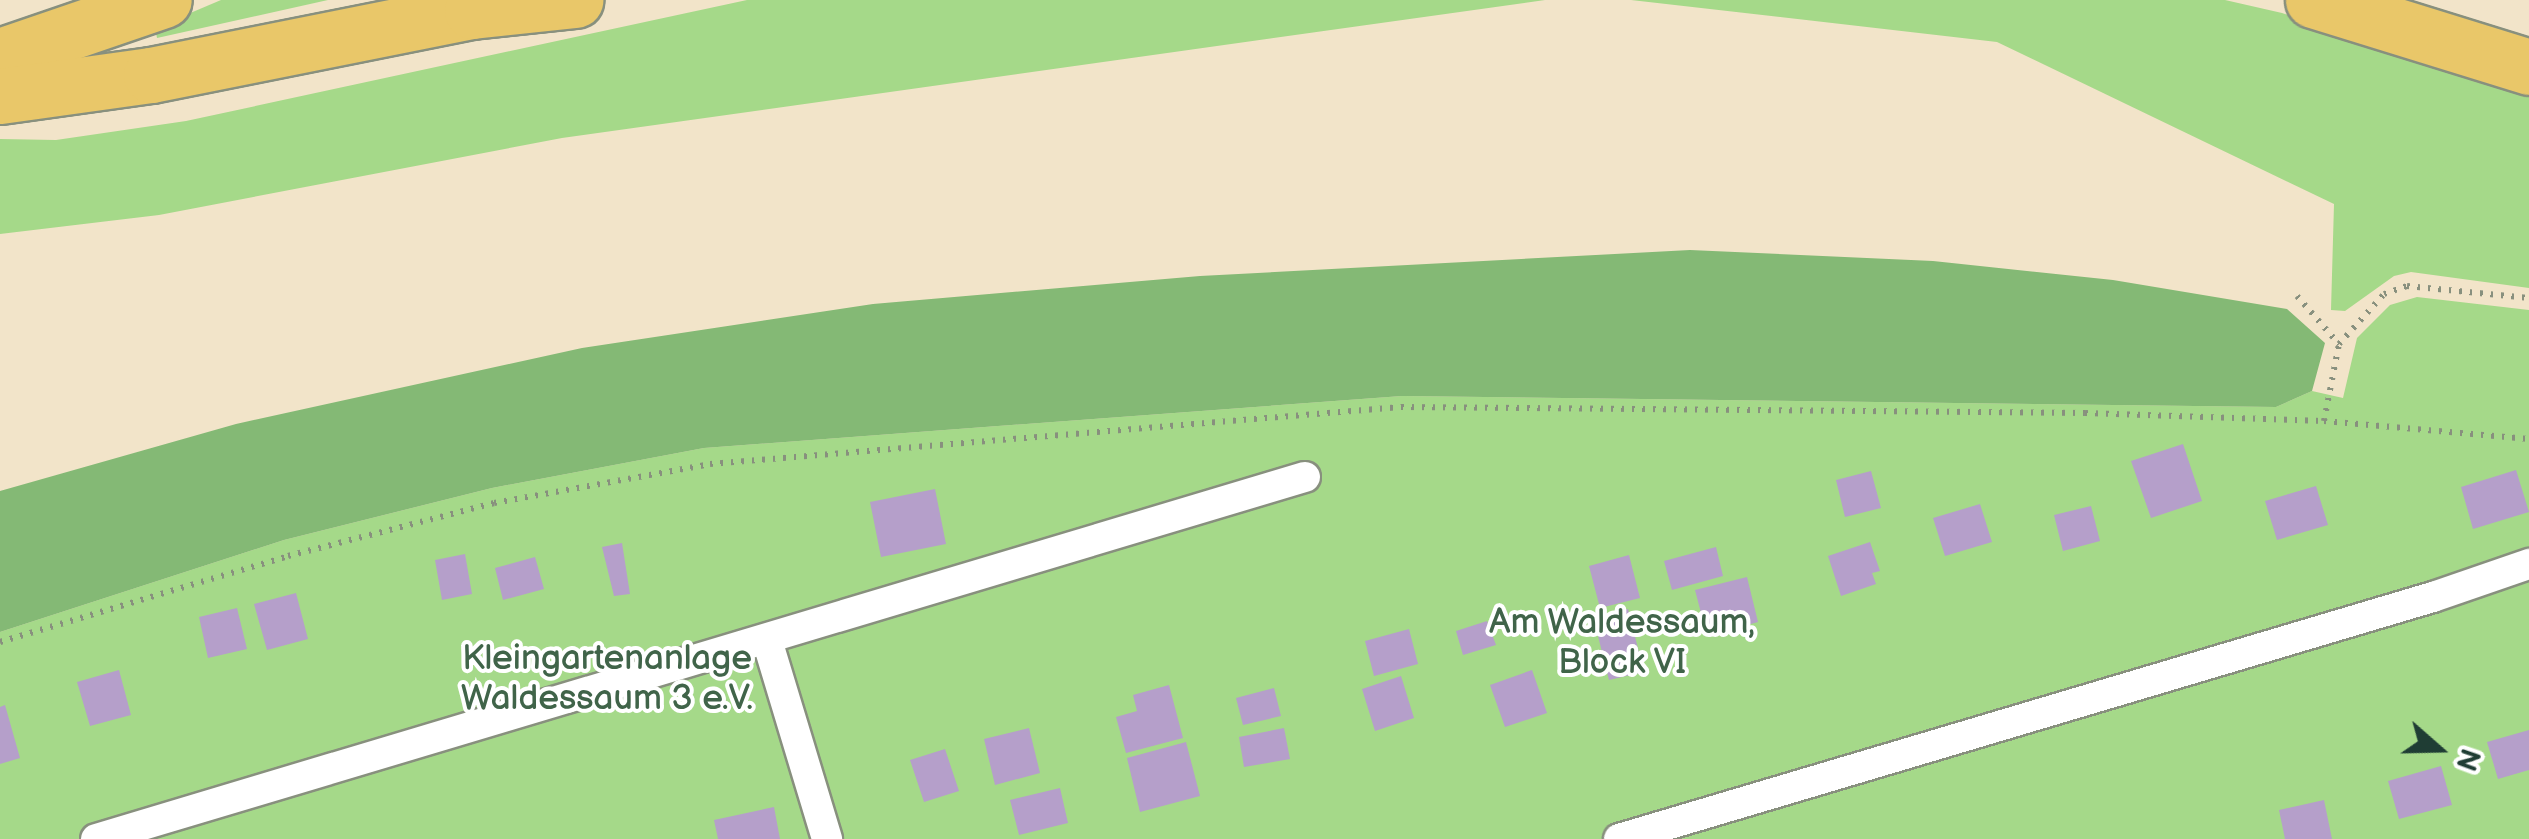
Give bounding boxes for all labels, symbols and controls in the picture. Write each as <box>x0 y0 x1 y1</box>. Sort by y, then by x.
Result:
park label: Am Waldessaum, Block VI <box>1488 602 1756 684</box>
park label: Kleingartenanlage Waldessaum 3 e.V. <box>461 638 753 720</box>
north arrow <box>2389 699 2489 799</box>
text: N <box>2449 744 2487 775</box>

